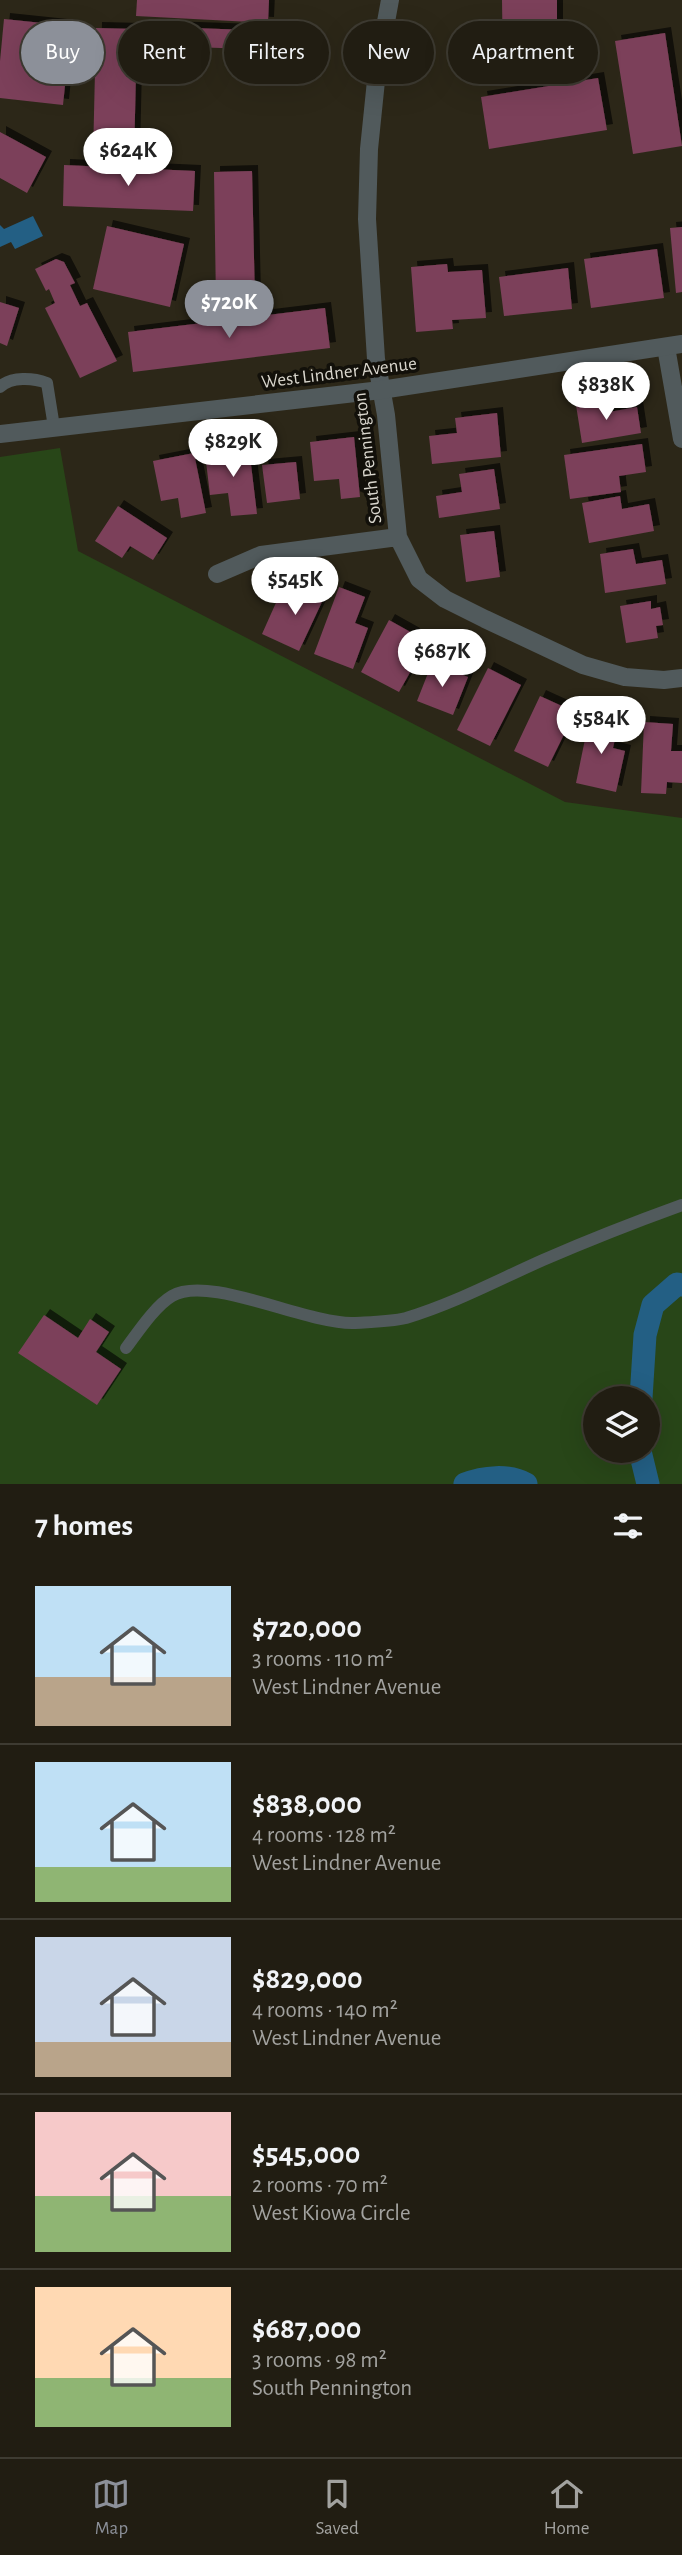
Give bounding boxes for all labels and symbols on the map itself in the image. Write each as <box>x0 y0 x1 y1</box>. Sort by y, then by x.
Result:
pin: $624K <box>79 128 177 188</box>
pin: $720K <box>180 280 278 340</box>
street label: West Lindner Avenue <box>260 354 418 392</box>
pin: $838K <box>557 362 655 422</box>
street label: South Pennington <box>351 391 385 525</box>
pin: $829K <box>184 420 282 479</box>
pin: $545K <box>246 558 344 617</box>
pin: $687K <box>393 630 491 689</box>
pin: $584K <box>552 696 650 756</box>

